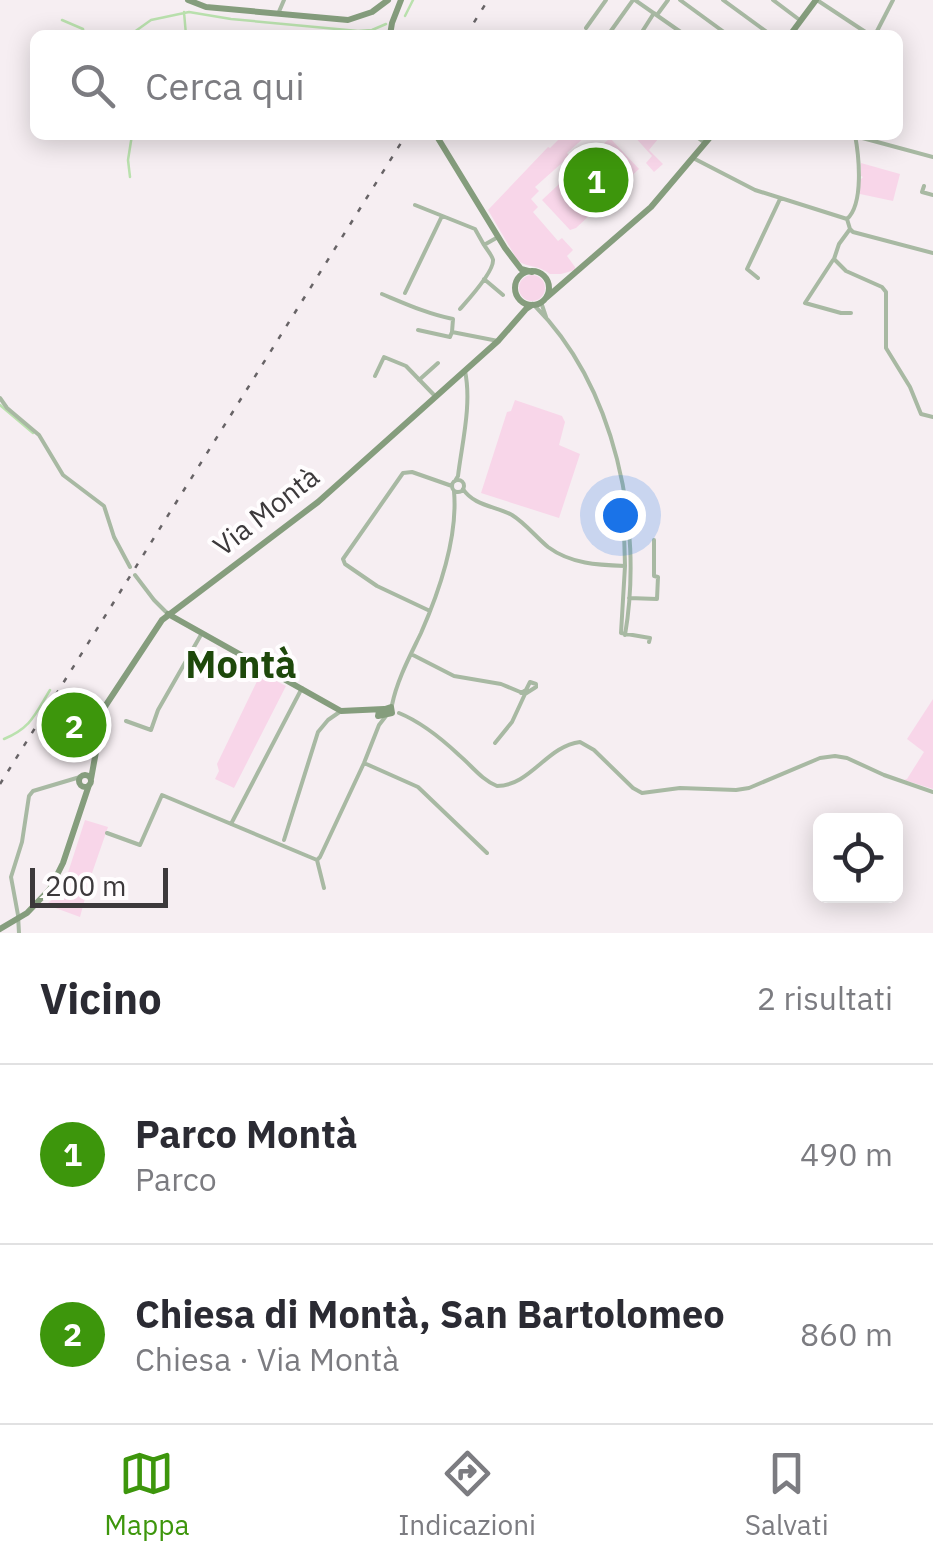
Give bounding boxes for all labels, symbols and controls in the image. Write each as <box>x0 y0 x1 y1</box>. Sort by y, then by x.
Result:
search box <box>30 30 903 140</box>
icon: search <box>65 58 120 113</box>
text: Cerca qui <box>145 61 305 110</box>
pin: 1 <box>564 142 628 218</box>
street label: Via Montà <box>205 458 326 564</box>
your location <box>595 490 646 541</box>
district label: Montà <box>185 639 297 688</box>
pin: 2 <box>42 688 106 762</box>
map controls <box>813 813 903 903</box>
button: locate <box>813 813 903 903</box>
scale bar <box>30 863 168 908</box>
text: 200 m <box>45 867 126 904</box>
text: Vicino <box>40 971 162 1026</box>
text: 2 risultati <box>757 977 893 1019</box>
text: Parco Montà <box>135 1109 357 1158</box>
text: 1 <box>63 1133 82 1175</box>
text: 490 m <box>800 1133 893 1175</box>
text: Parco <box>135 1158 217 1200</box>
text: Chiesa di Montà, San Bartolomeo <box>135 1289 725 1338</box>
text: 2 <box>63 1313 82 1355</box>
text: 860 m <box>800 1313 893 1355</box>
text: Chiesa · Via Montà <box>135 1338 399 1380</box>
tab: Mappa <box>104 1446 189 1543</box>
tab: Indicazioni <box>398 1446 536 1543</box>
tab: Salvati <box>745 1446 829 1543</box>

